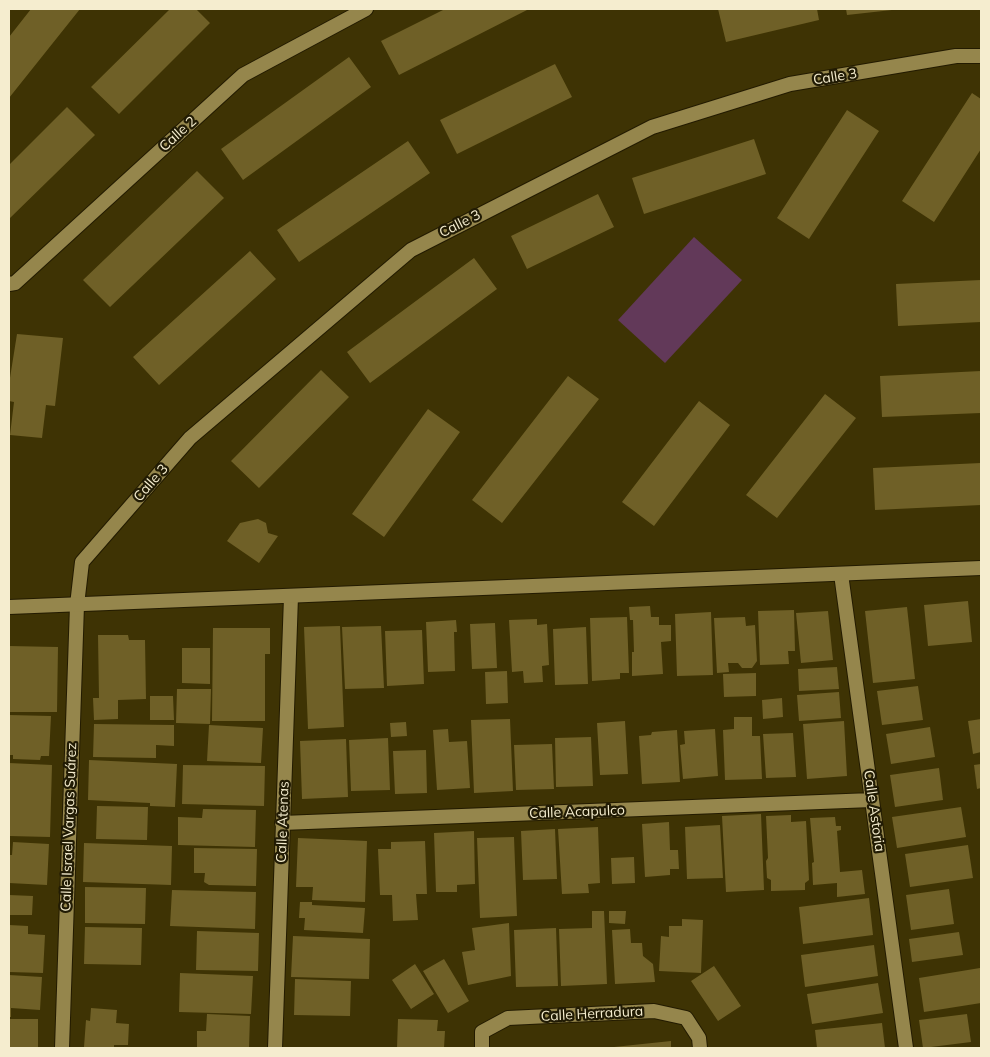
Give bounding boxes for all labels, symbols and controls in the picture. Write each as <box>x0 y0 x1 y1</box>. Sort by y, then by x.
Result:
street label: Calle 3 <box>812 65 858 89</box>
street label: Calle 2 <box>156 113 200 155</box>
street label: Calle 3 <box>437 207 483 241</box>
street label: Calle 3 <box>130 461 172 505</box>
street label: Calle Israel Vargas Suárez <box>58 742 80 912</box>
street label: Calle Astoria <box>860 769 888 853</box>
street label: Calle Atenas <box>273 781 293 863</box>
street label: Calle Acapulco <box>529 802 625 822</box>
street label: Calle Herradura <box>540 1003 644 1025</box>

